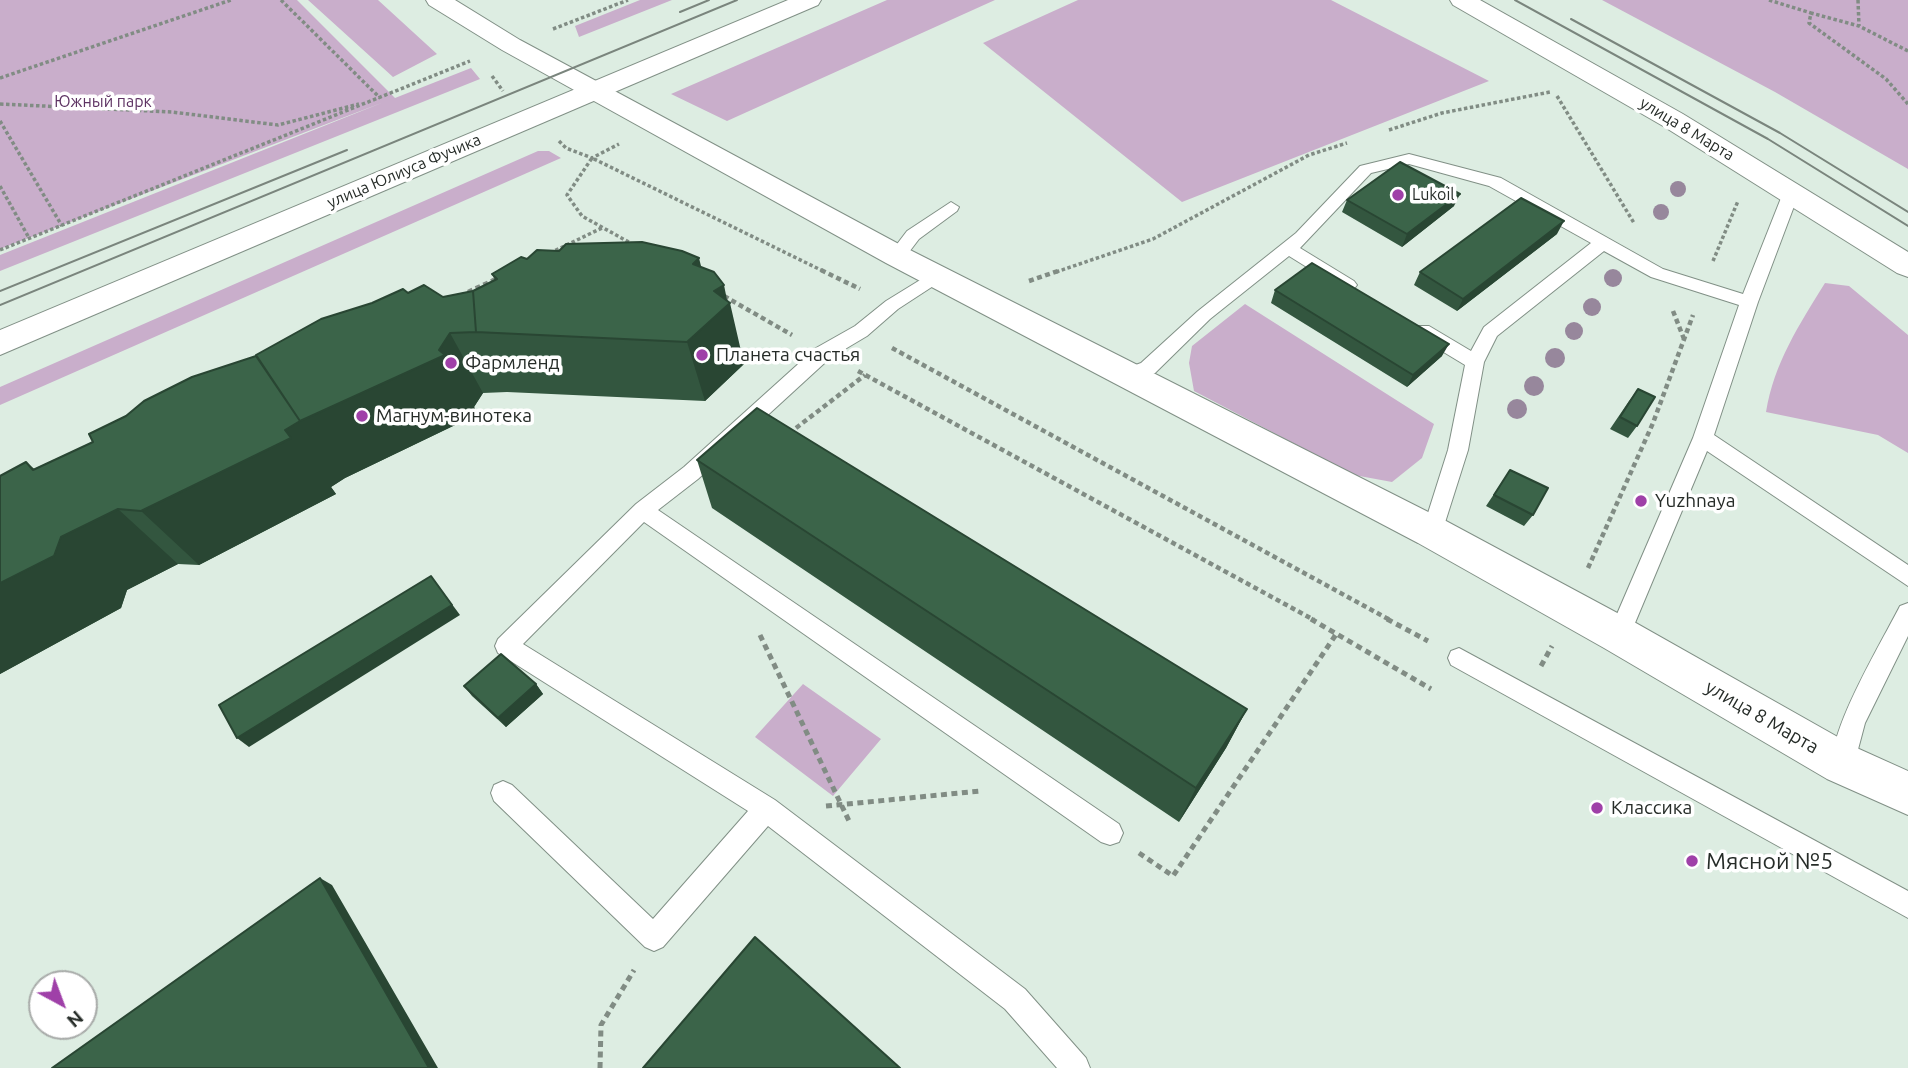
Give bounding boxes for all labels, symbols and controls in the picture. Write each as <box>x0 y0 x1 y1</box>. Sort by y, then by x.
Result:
park label: Южный парк <box>54 92 152 112</box>
street label: улица 8 Марта <box>1636 93 1738 165</box>
street label: улица Юлиуса Фучика <box>324 130 484 212</box>
place label: Lukoil <box>1412 185 1454 205</box>
marker: Lukoil <box>1390 187 1406 203</box>
place label: Планета счастья <box>716 344 860 366</box>
marker: Планета счастья <box>694 347 710 363</box>
place label: Фармленд <box>465 352 560 374</box>
marker: Фармленд <box>443 355 459 371</box>
place label: Магнум-винотека <box>376 405 532 427</box>
marker: Магнум-винотека <box>354 408 370 424</box>
place label: Yuzhnaya <box>1655 490 1735 512</box>
marker: Yuzhnaya <box>1633 493 1649 509</box>
street label: улица 8 Марта <box>1701 675 1823 759</box>
place label: Классика <box>1611 797 1692 819</box>
marker: Классика <box>1589 800 1605 816</box>
place label: Мясной №5 <box>1706 847 1833 875</box>
marker: Мясной №5 <box>1684 853 1700 869</box>
north arrow <box>28 970 98 1040</box>
text: N <box>63 1006 88 1032</box>

